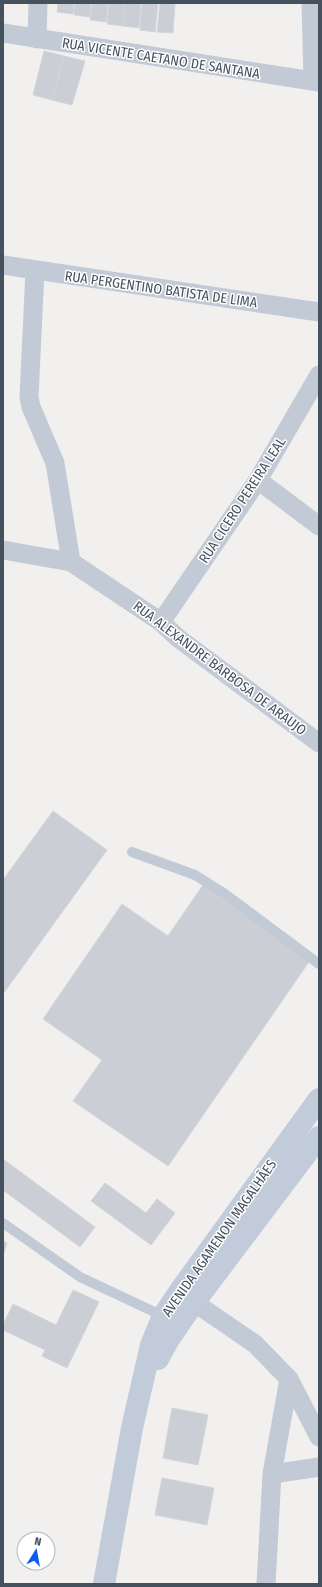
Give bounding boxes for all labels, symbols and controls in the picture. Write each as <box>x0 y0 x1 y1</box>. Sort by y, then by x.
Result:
street label: RUA VICENTE CAETANO DE SANTANA <box>61 34 262 83</box>
street label: RUA PERGENTINO BATISTA DE LIMA <box>64 268 259 312</box>
street label: RUA CICERO PEREIRA LEAL <box>195 434 289 566</box>
street label: RUA ALEXANDRE BARBOSA DE ARAUJO <box>130 598 310 739</box>
street label: AVENIDA AGAMENON MAGALHÃES <box>159 1156 280 1320</box>
north arrow <box>16 1531 56 1571</box>
text: N <box>33 1535 42 1549</box>

